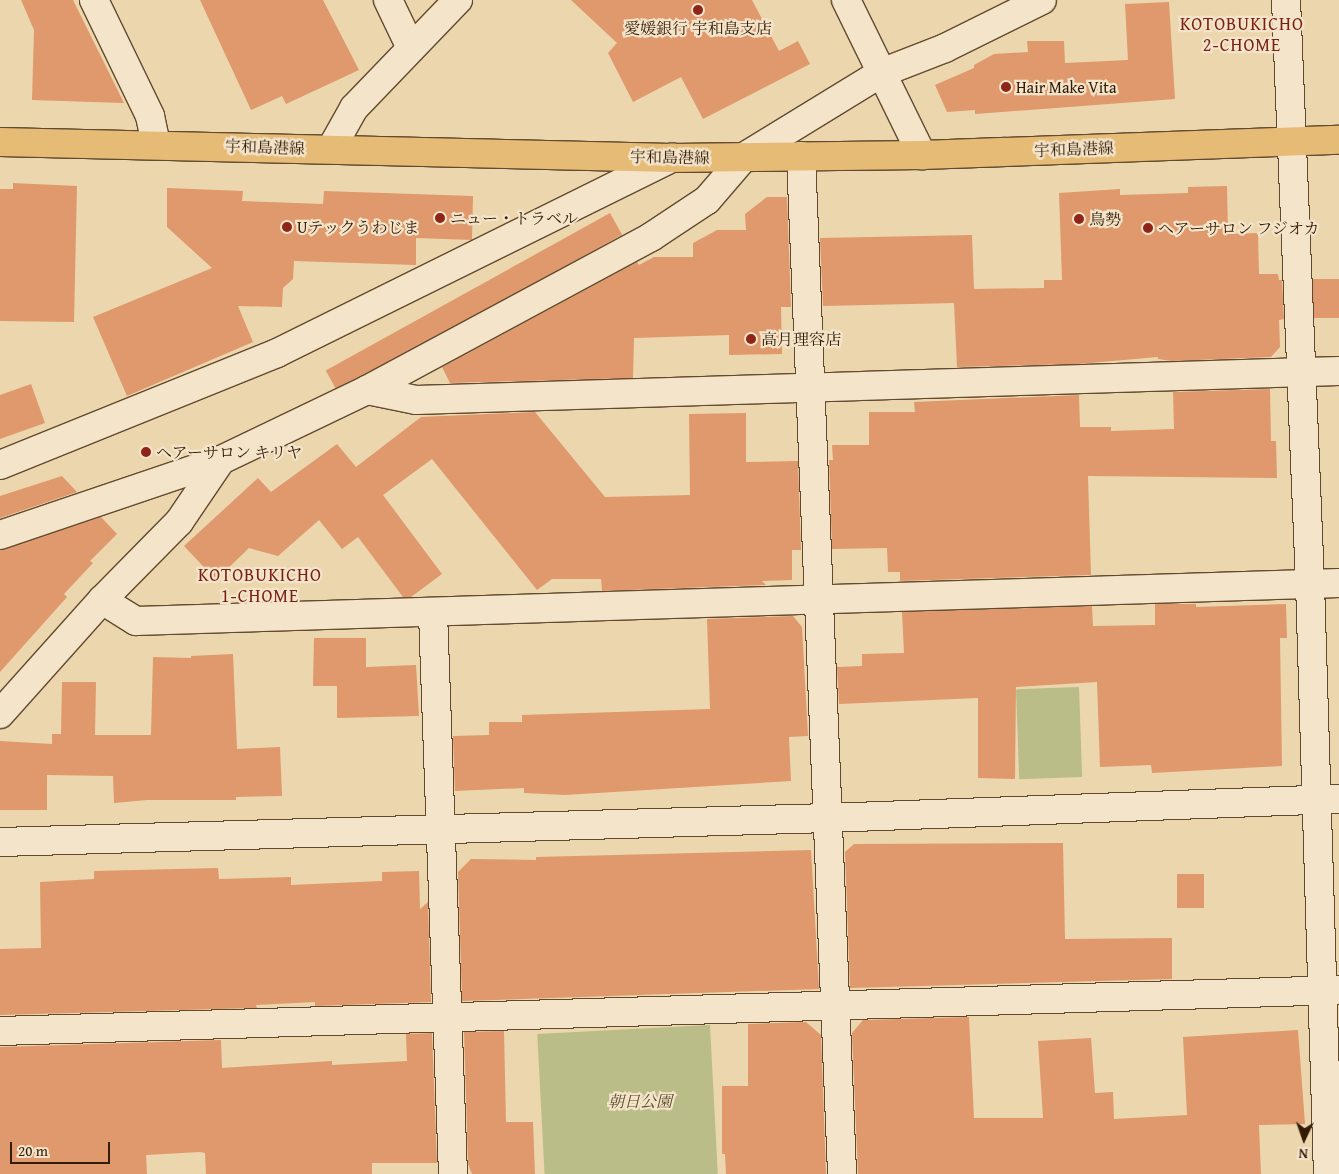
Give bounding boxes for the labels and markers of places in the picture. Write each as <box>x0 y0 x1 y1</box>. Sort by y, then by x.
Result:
marker: 愛媛銀行 宇和島支店 <box>692 4 704 16</box>
place label: 愛媛銀行 宇和島支店 <box>624 18 772 38</box>
place label: Hair Make Vita <box>1016 77 1116 97</box>
marker: Hair Make Vita <box>1000 81 1012 93</box>
place label: ニュー・トラベル <box>450 208 578 228</box>
place label: 鳥勢 <box>1089 209 1121 229</box>
marker: ニュー・トラベル <box>434 212 446 224</box>
marker: 鳥勢 <box>1073 213 1085 225</box>
place label: Uテックうわじま <box>297 217 420 237</box>
place label: ヘアーサロン フジオカ <box>1158 218 1321 238</box>
marker: Uテックうわじま <box>281 221 293 233</box>
marker: ヘアーサロン フジオカ <box>1142 222 1154 234</box>
place label: 高月理容店 <box>761 329 841 349</box>
marker: 高月理容店 <box>745 333 757 345</box>
place label: ヘアーサロン キリヤ <box>156 442 303 462</box>
marker: ヘアーサロン キリヤ <box>140 446 152 458</box>

